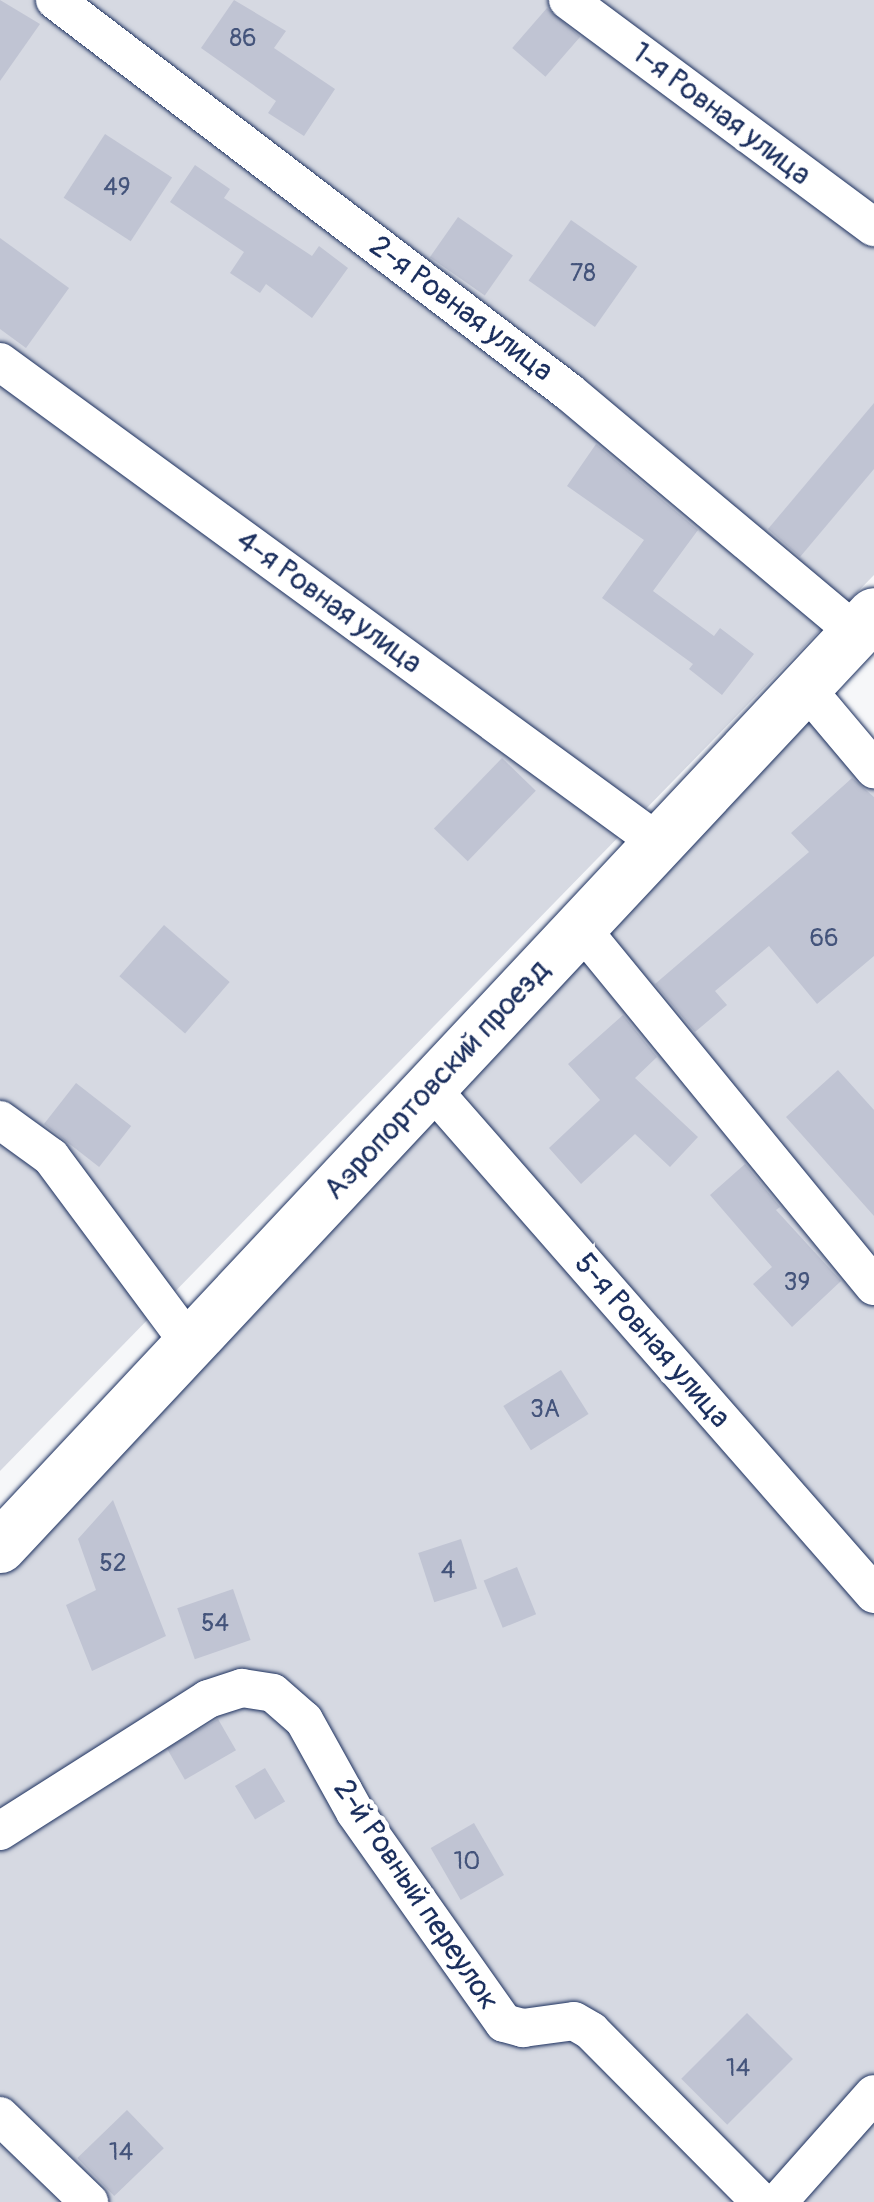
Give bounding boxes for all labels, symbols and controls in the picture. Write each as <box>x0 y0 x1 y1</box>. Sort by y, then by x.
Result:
house number: 86 <box>229 24 257 54</box>
street label: 1-я Ровная улица <box>624 35 818 193</box>
house number: 49 <box>103 173 131 203</box>
street label: 2-я Ровная улица <box>362 228 560 390</box>
house number: 78 <box>570 259 596 289</box>
street label: 4-я Ровная улица <box>229 523 429 681</box>
house number: 66 <box>809 924 839 954</box>
street label: Аэропортовский проезд <box>316 953 558 1207</box>
street label: 5-я Ровная улица <box>566 1246 738 1436</box>
house number: 39 <box>784 1268 810 1298</box>
house number: 3А <box>530 1395 560 1425</box>
house number: 52 <box>99 1549 127 1579</box>
house number: 4 <box>441 1556 455 1586</box>
house number: 54 <box>201 1609 229 1639</box>
street label: 2-й Ровный переулок <box>325 1773 507 2017</box>
house number: 10 <box>454 1847 480 1877</box>
house number: 14 <box>726 2054 750 2084</box>
house number: 14 <box>109 2138 133 2168</box>

